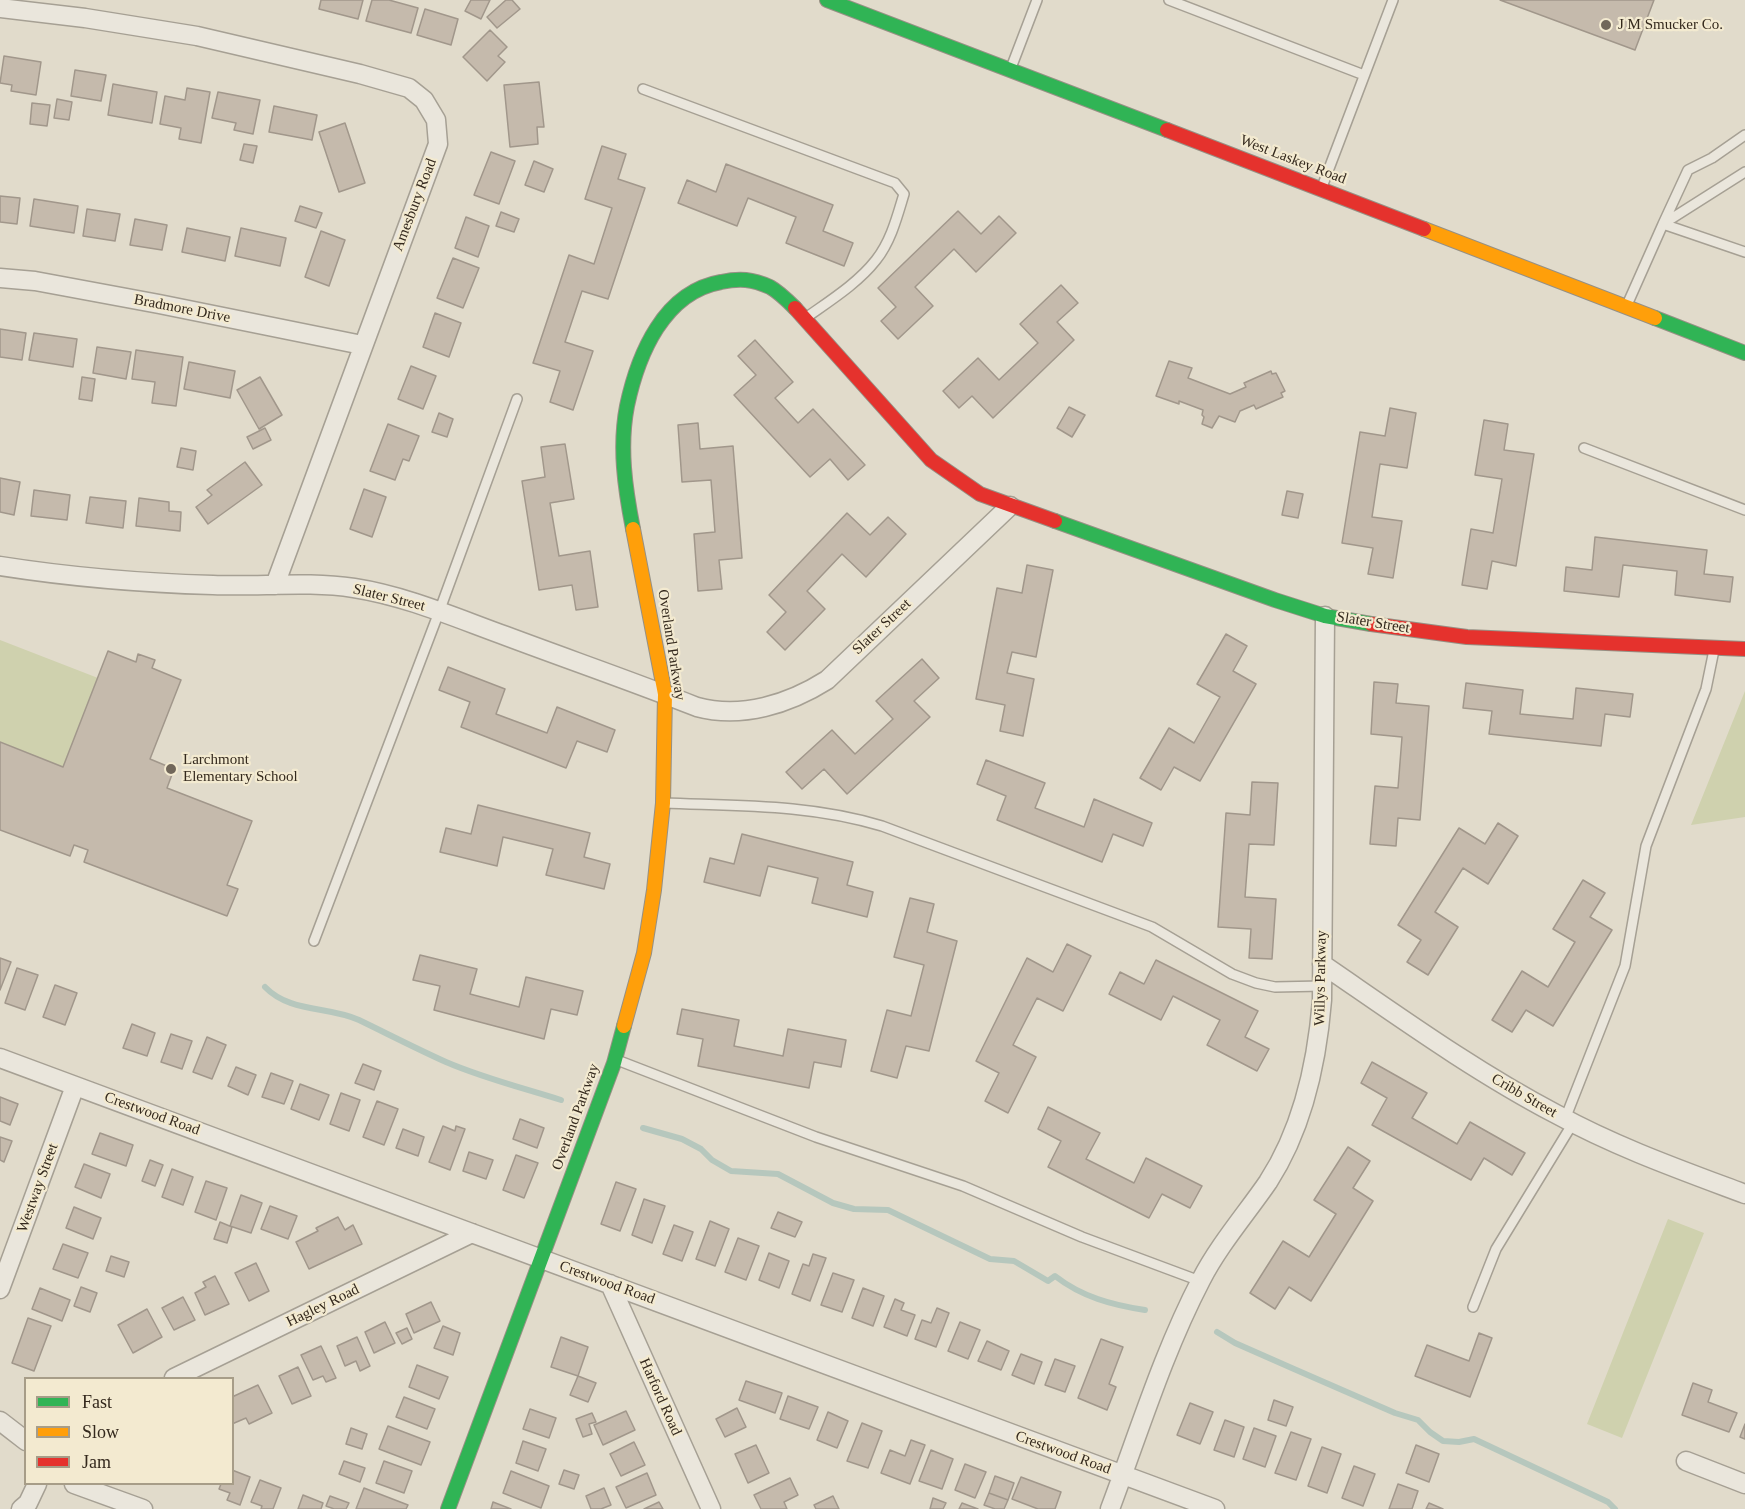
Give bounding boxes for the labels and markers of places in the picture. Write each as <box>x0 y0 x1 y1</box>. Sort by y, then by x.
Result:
place label: J M Smucker Co. <box>1618 16 1723 34</box>
marker: J M Smucker Co. <box>1599 18 1613 32</box>
place label: Larchmont Elementary School <box>183 751 298 786</box>
marker: Larchmont Elementary School <box>164 762 178 776</box>

